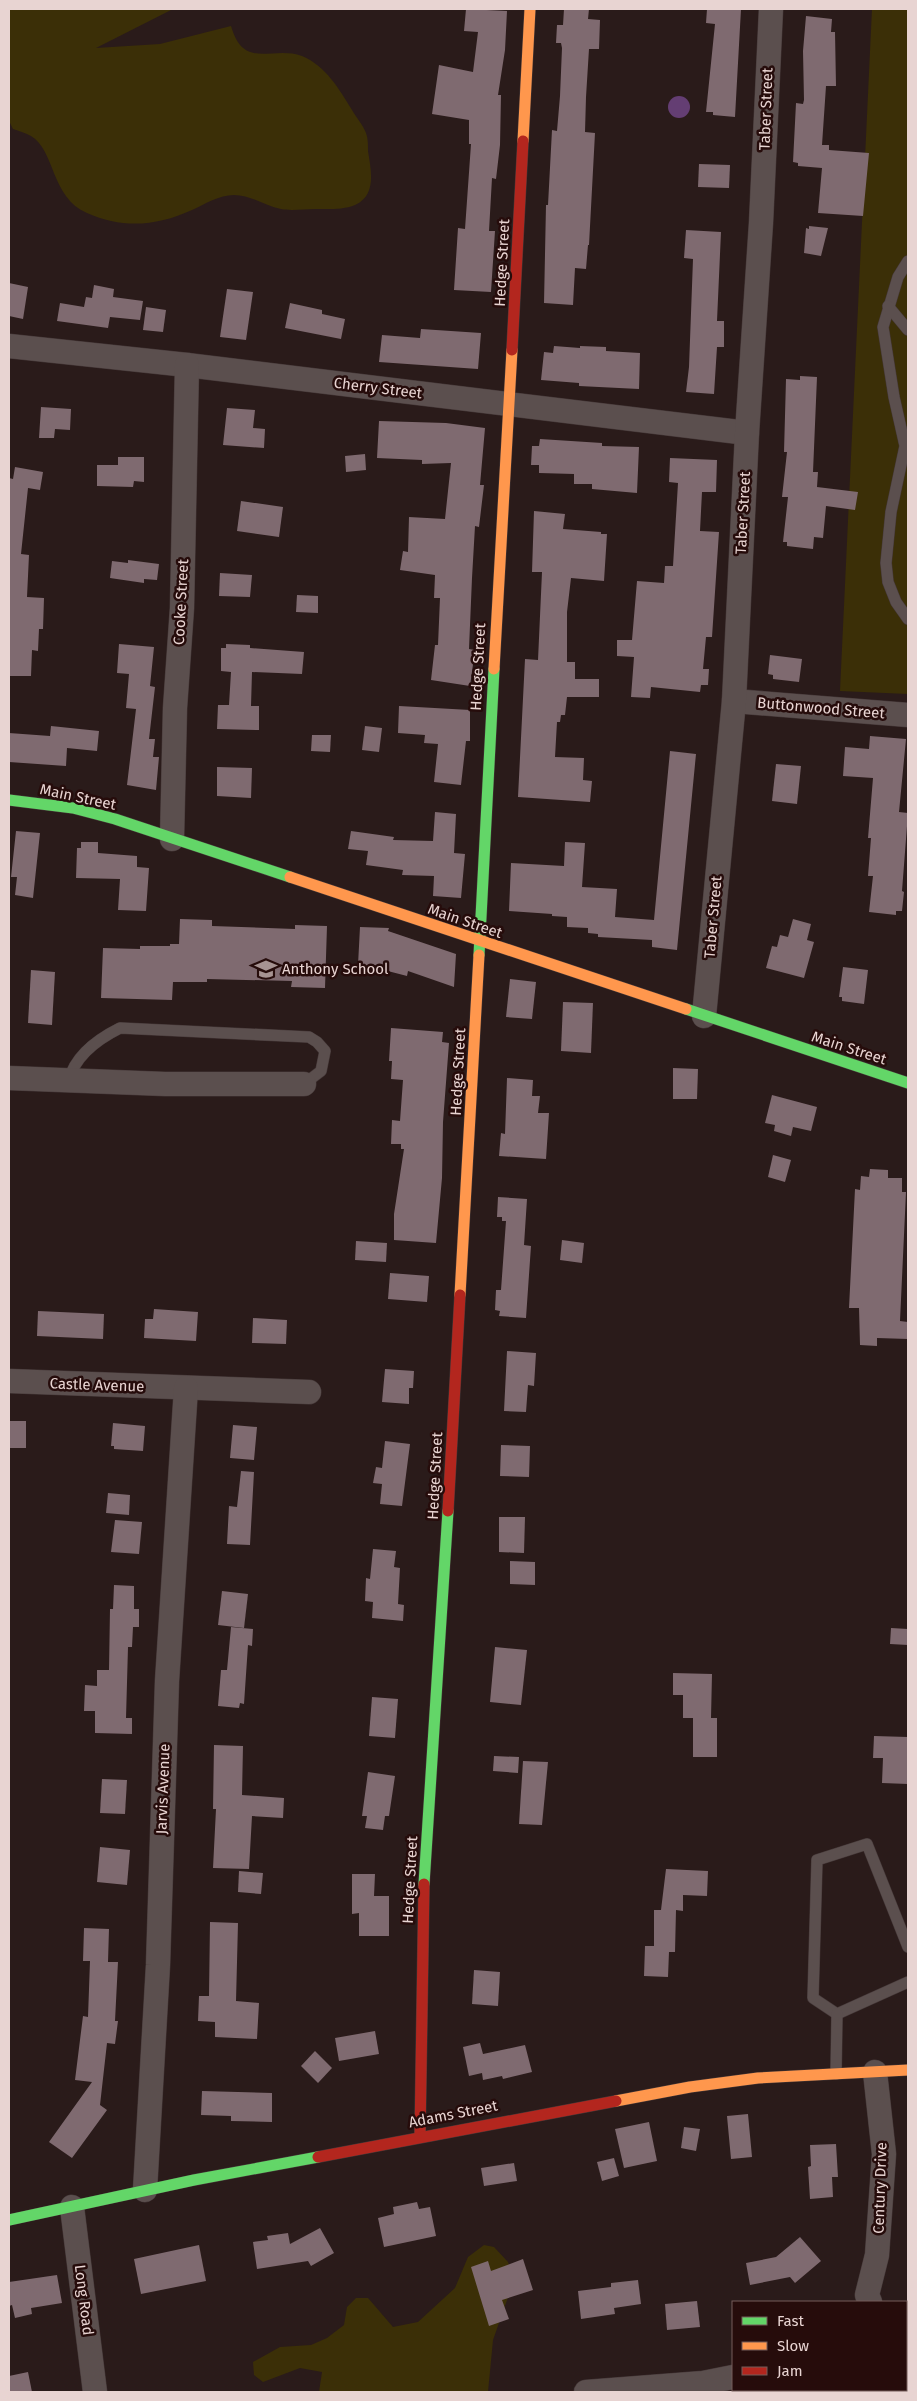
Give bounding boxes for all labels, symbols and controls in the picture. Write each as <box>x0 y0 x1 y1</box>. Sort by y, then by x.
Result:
street label: Taber Street <box>756 67 776 151</box>
street label: Hedge Street <box>491 218 513 307</box>
street label: Cherry Street <box>333 374 424 402</box>
street label: Taber Street <box>732 471 754 555</box>
street label: Cooke Street <box>170 558 192 645</box>
street label: Hedge Street <box>467 622 489 711</box>
street label: Buttonwood Street <box>756 693 886 723</box>
street label: Main Street <box>38 780 118 814</box>
street label: Taber Street <box>700 874 726 959</box>
street label: Main Street <box>425 900 505 942</box>
school or university icon: Anthony School <box>253 956 279 982</box>
place label: Anthony School <box>282 960 389 978</box>
street label: Hedge Street <box>447 1027 469 1116</box>
street label: Main Street <box>809 1027 889 1069</box>
street label: Castle Avenue <box>49 1374 145 1396</box>
street label: Hedge Street <box>424 1431 446 1520</box>
street label: Jarvis Avenue <box>152 1743 174 1835</box>
street label: Hedge Street <box>399 1835 421 1924</box>
street label: Adams Street <box>407 2096 500 2131</box>
street label: Century Drive <box>869 2142 891 2234</box>
street label: Long Road <box>71 2264 97 2336</box>
legend <box>732 2301 907 2391</box>
text: Fast <box>777 2312 804 2330</box>
text: Slow <box>777 2337 809 2355</box>
text: Jam <box>777 2362 803 2380</box>

